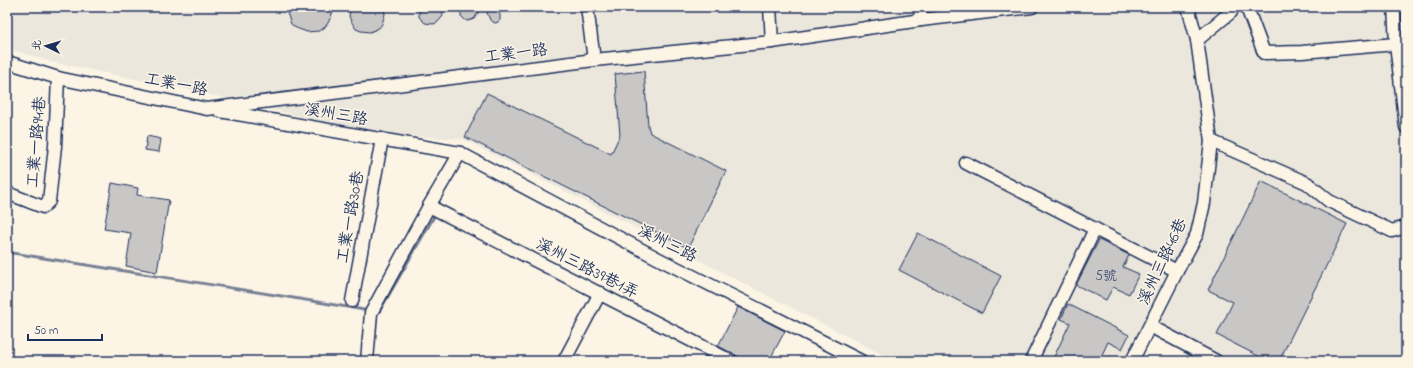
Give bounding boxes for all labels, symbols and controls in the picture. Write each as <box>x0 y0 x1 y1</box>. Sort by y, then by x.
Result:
north arrow <box>26 26 66 66</box>
street label: 工業一路 <box>483 38 549 70</box>
text: 北 <box>29 39 45 51</box>
street label: 工業一路 <box>142 67 210 103</box>
street label: 工業一路94巷 <box>21 95 53 189</box>
street label: 溪州三路 <box>302 98 370 132</box>
street label: 工業一路30巷 <box>331 169 371 265</box>
street label: 溪州三路46巷 <box>1132 214 1194 310</box>
street label: 溪州三路 <box>633 219 701 269</box>
street label: 溪州三路39巷1弄 <box>531 233 643 305</box>
house number: 5號 <box>1095 266 1117 287</box>
scale bar <box>28 316 102 342</box>
text: 50 m <box>34 322 58 340</box>

